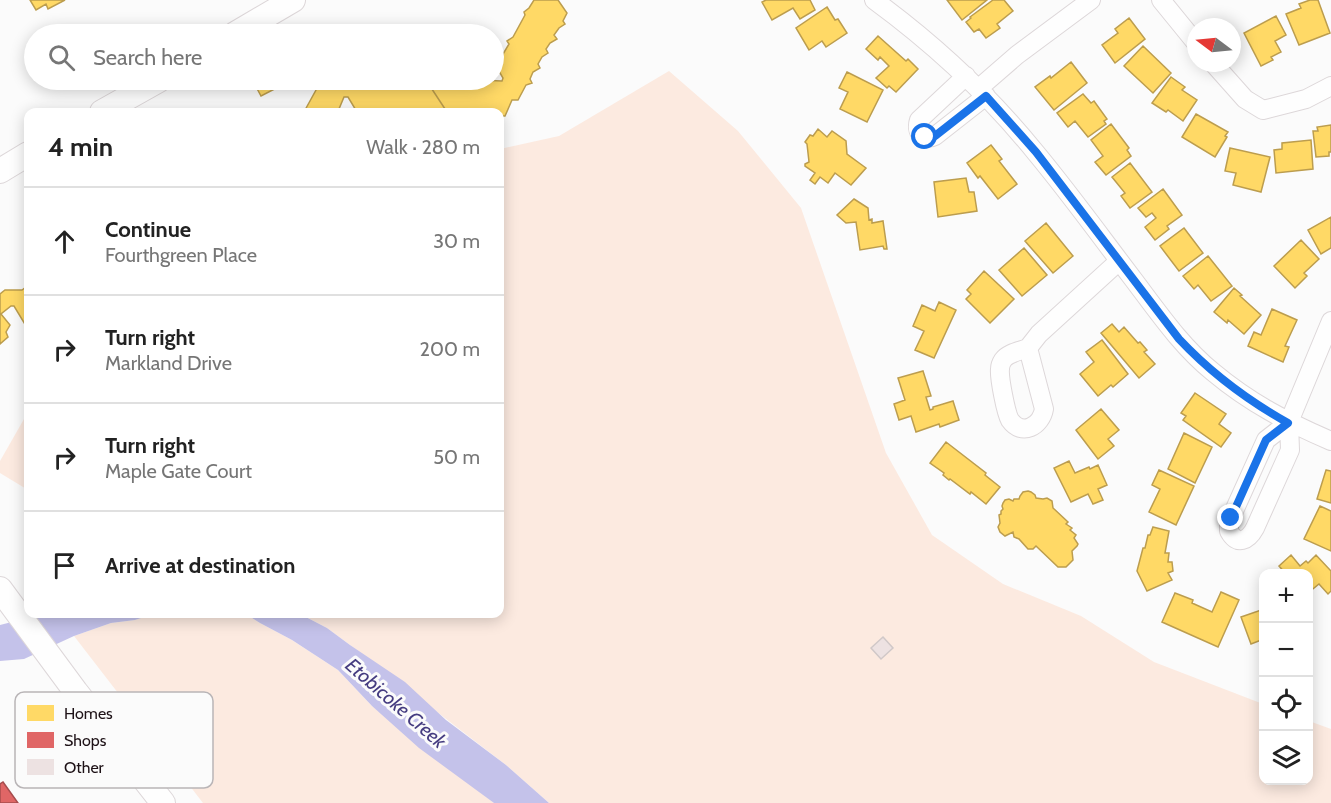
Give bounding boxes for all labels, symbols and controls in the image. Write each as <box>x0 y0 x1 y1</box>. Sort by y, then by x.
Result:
north arrow <box>1187 18 1241 72</box>
search box <box>24 24 504 90</box>
icon: search <box>45 41 78 74</box>
text: Search here <box>93 44 202 71</box>
route start <box>911 123 937 149</box>
text: 4 min <box>48 131 113 163</box>
text: Walk · 280 m <box>366 135 480 159</box>
text: Continue <box>105 216 191 243</box>
icon: ahead <box>48 225 81 258</box>
text: 30 m <box>433 229 480 253</box>
text: Fourthgreen Place <box>105 243 257 267</box>
text: Turn right <box>105 324 195 351</box>
icon: right <box>48 333 81 366</box>
text: 200 m <box>420 337 480 361</box>
text: Markland Drive <box>105 351 232 375</box>
text: Turn right <box>105 432 195 459</box>
icon: right <box>48 441 81 474</box>
text: 50 m <box>433 445 480 469</box>
text: Maple Gate Court <box>105 459 252 483</box>
route end <box>1217 504 1243 530</box>
icon: arrive <box>48 549 81 582</box>
text: Arrive at destination <box>105 552 295 579</box>
map controls <box>1259 569 1313 785</box>
button: + <box>1259 569 1313 623</box>
button: − <box>1259 623 1313 677</box>
water label: Etobicoke Creek <box>341 653 452 754</box>
button: locate <box>1259 677 1313 731</box>
legend <box>15 692 213 788</box>
text: Homes <box>64 704 113 723</box>
text: Shops <box>64 731 107 750</box>
button: layers <box>1259 731 1313 785</box>
text: Other <box>64 758 105 777</box>

